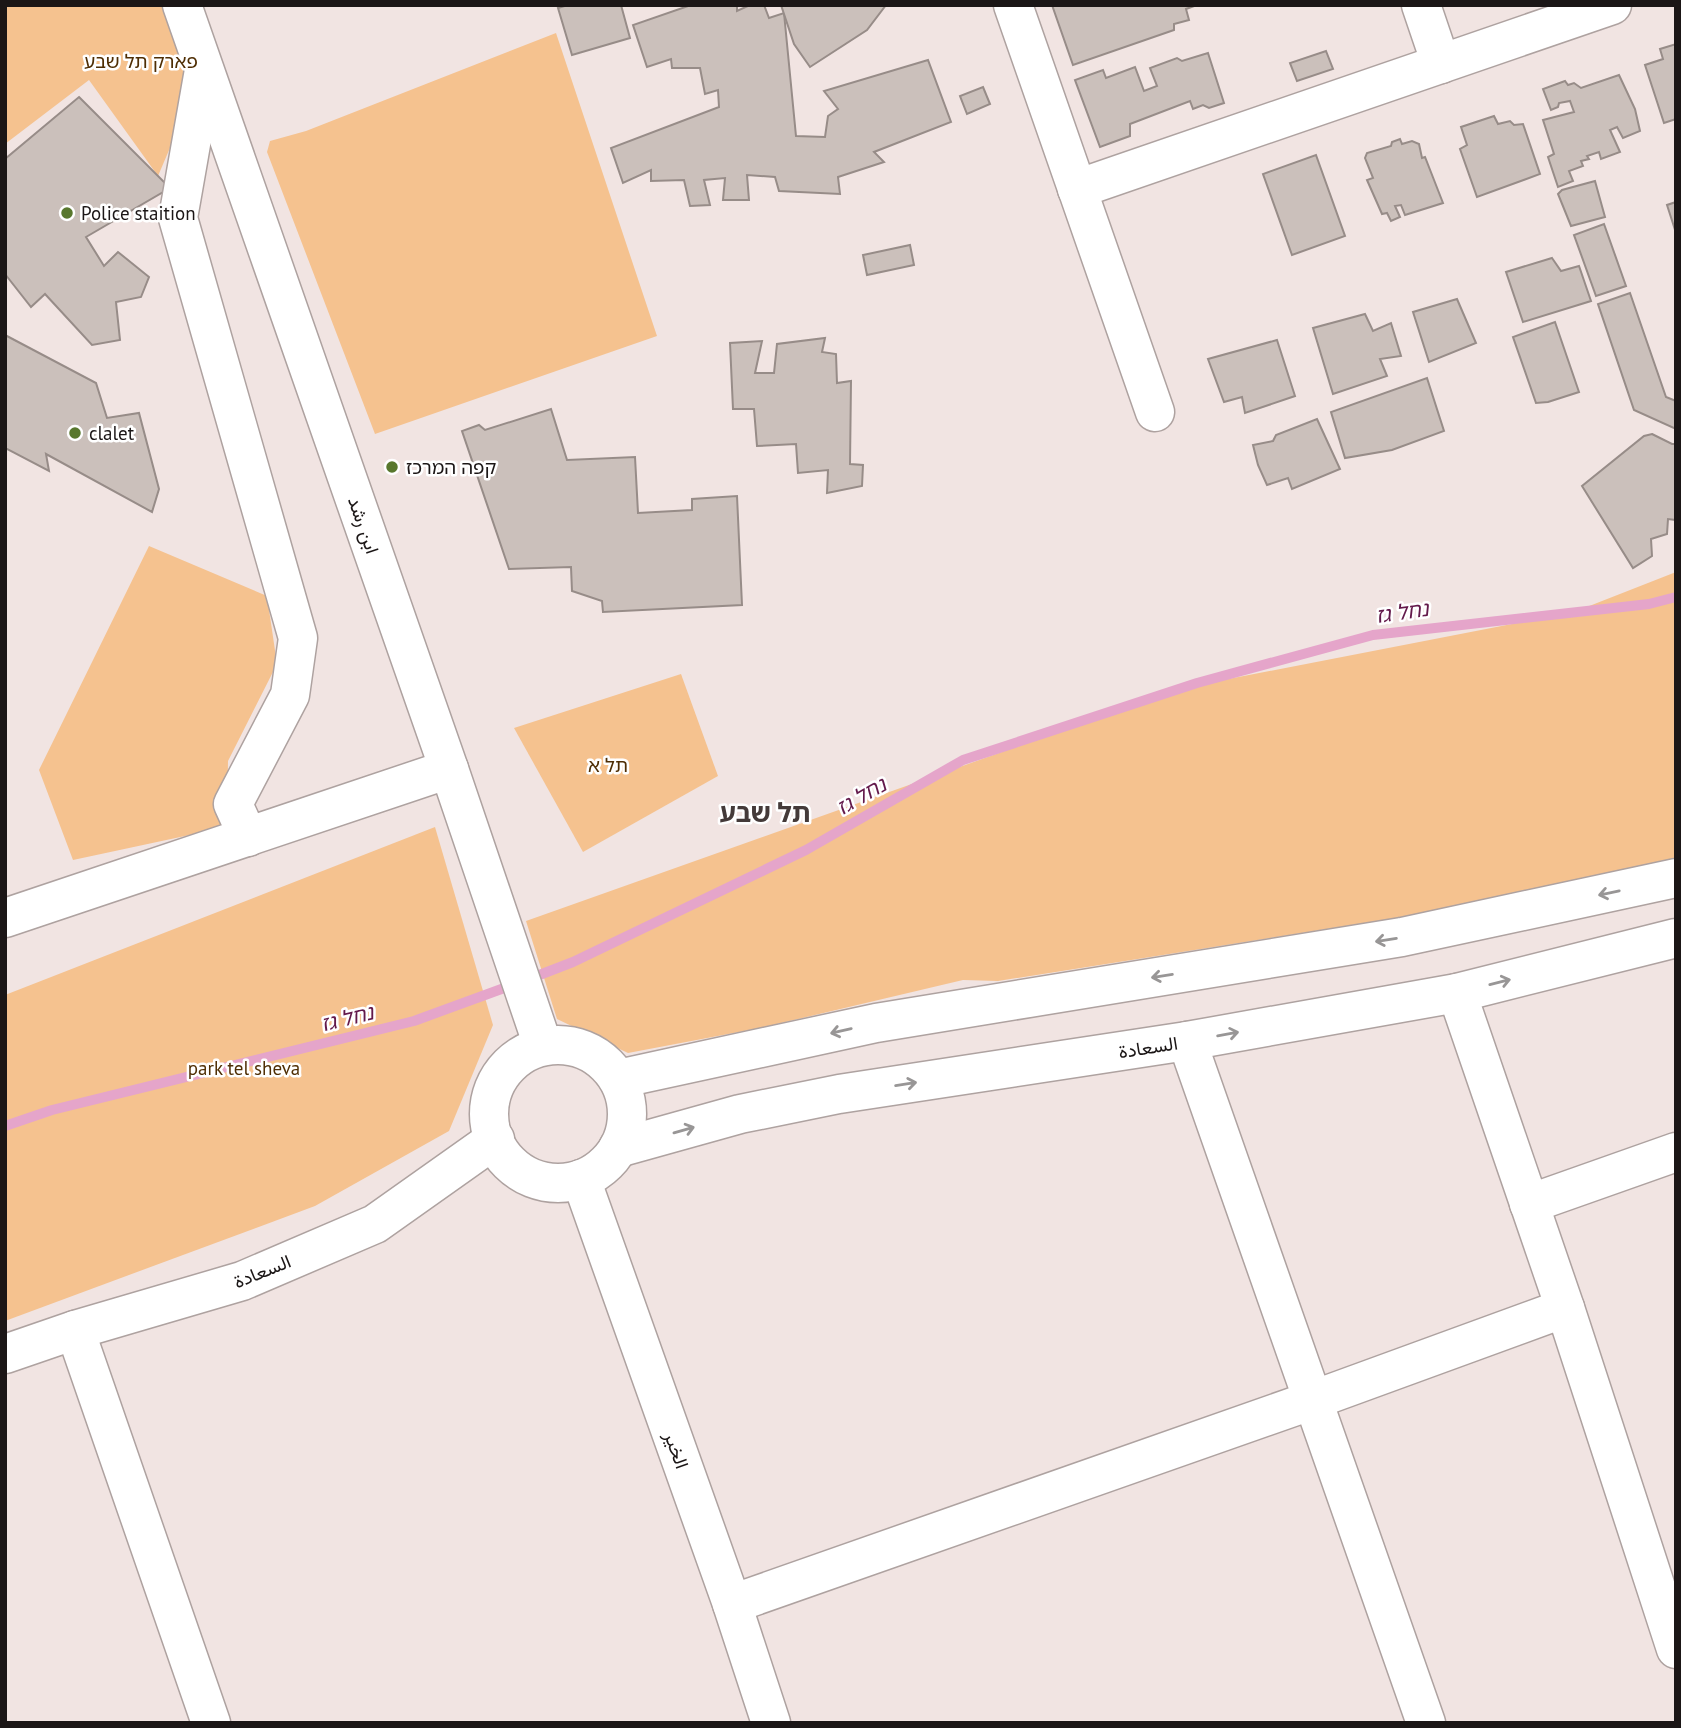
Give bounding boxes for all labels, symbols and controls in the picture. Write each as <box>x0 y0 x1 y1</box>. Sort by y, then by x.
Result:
park label: פארק תל שבע <box>84 49 198 73</box>
place label: Police staition <box>81 201 196 225</box>
marker: Police staition <box>59 205 75 221</box>
place label: clalet <box>89 421 135 445</box>
marker: clalet <box>67 425 83 441</box>
place label: קפה המרכז <box>406 455 496 479</box>
marker: קפה המרכז <box>384 459 400 475</box>
street label: ابن رشد <box>343 493 385 557</box>
water label: נחל גז <box>1374 595 1432 629</box>
park label: תל א <box>588 753 628 777</box>
water label: נחל גז <box>831 770 893 821</box>
district label: תל שבע <box>719 796 811 829</box>
one-way arrow <box>1598 886 1621 900</box>
one-way arrow <box>1376 934 1398 947</box>
one-way arrow <box>1151 970 1174 983</box>
one-way arrow <box>1488 975 1510 988</box>
water label: נחל גז <box>318 998 378 1038</box>
one-way arrow <box>830 1024 853 1038</box>
one-way arrow <box>1216 1027 1239 1040</box>
street label: السعادة <box>1117 1030 1179 1064</box>
park label: park tel sheva <box>188 1056 300 1080</box>
one-way arrow <box>894 1077 917 1090</box>
one-way arrow <box>673 1122 695 1135</box>
street label: السعادة <box>230 1249 294 1293</box>
street label: الخير <box>659 1427 695 1472</box>

